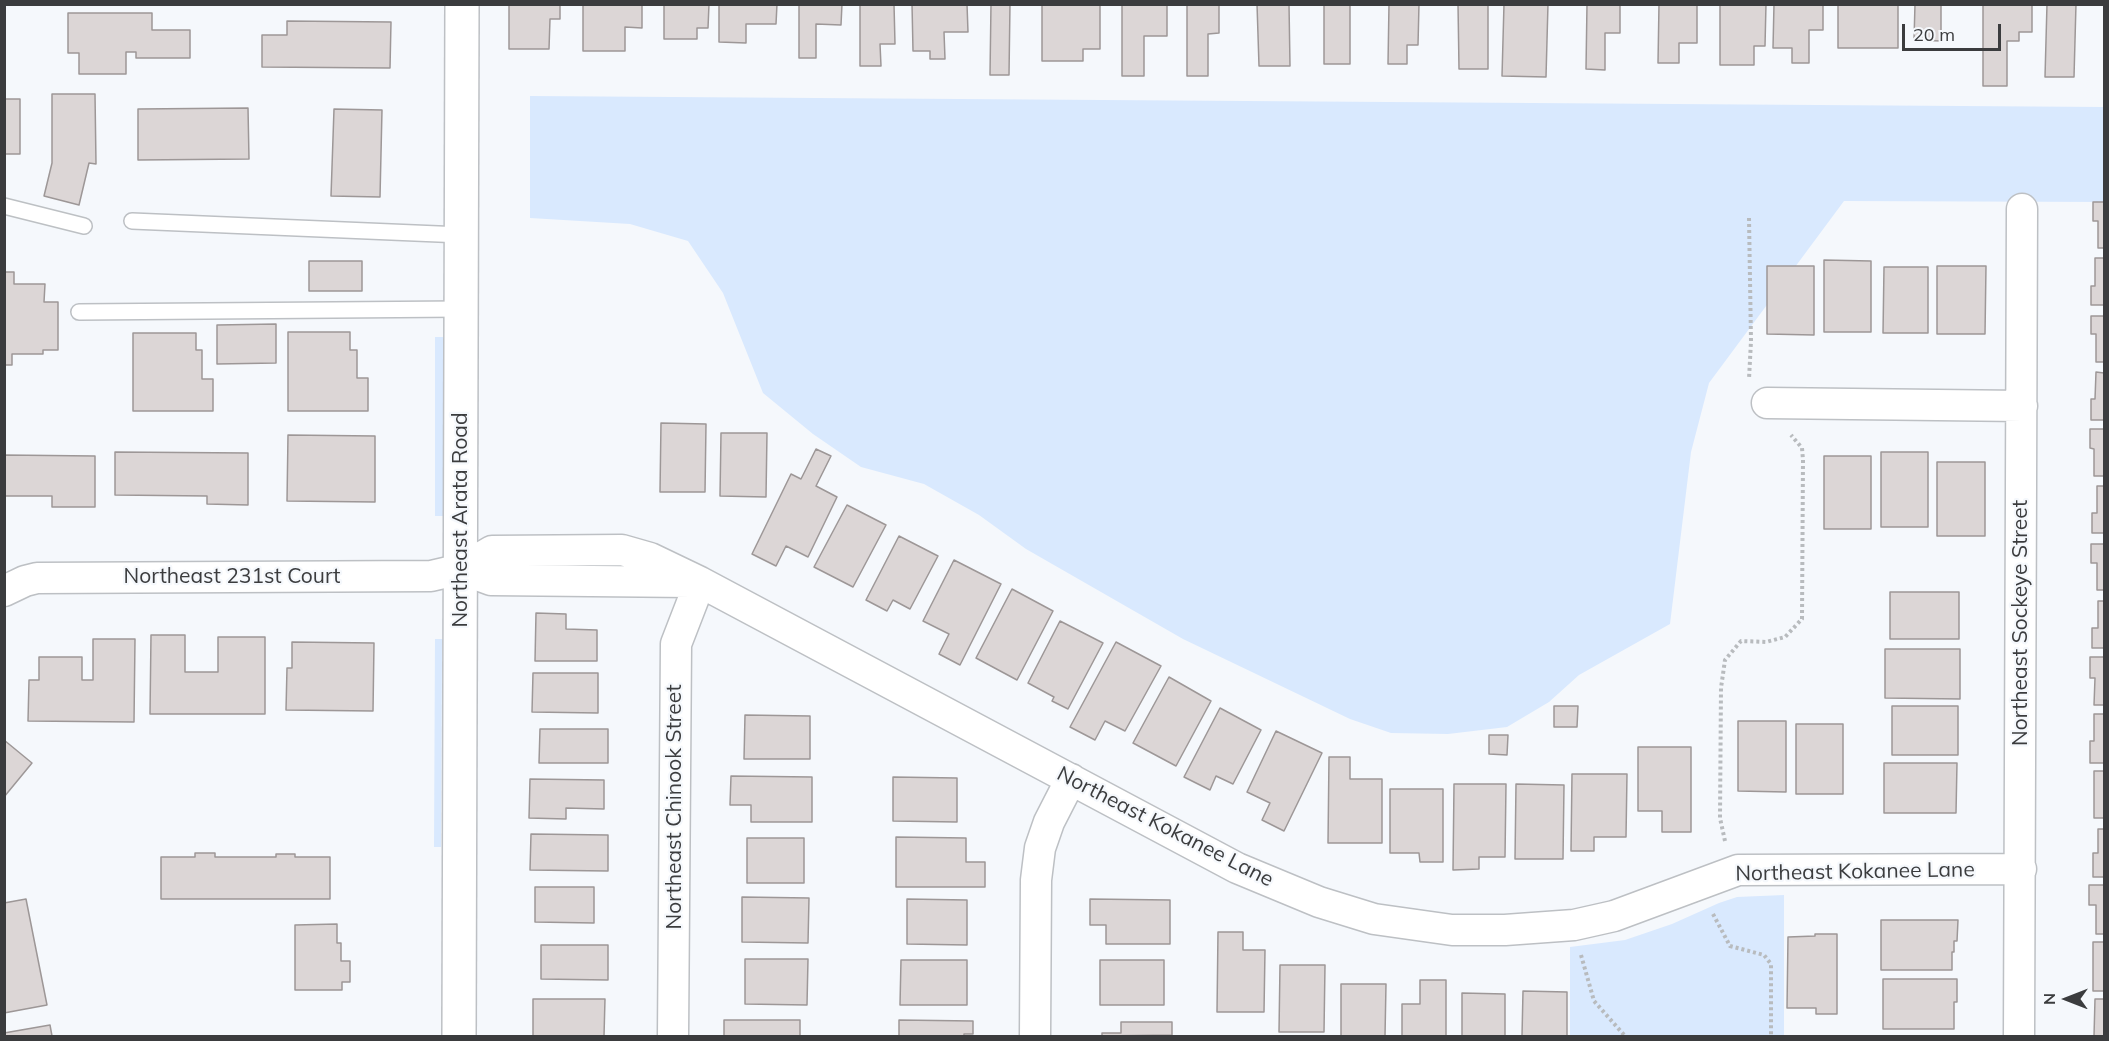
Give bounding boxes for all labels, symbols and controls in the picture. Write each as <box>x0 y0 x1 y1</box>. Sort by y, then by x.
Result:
scale bar <box>1905 12 2004 50</box>
text: 20 m <box>1913 23 1955 46</box>
street label: Northeast Arata Road <box>448 412 474 628</box>
street label: Northeast Sockeye Street <box>2008 500 2034 746</box>
street label: Northeast 231st Court <box>124 564 340 590</box>
street label: Northeast Chinook Street <box>662 684 688 930</box>
street label: Northeast Kokanee Lane <box>1053 761 1277 893</box>
street label: Northeast Kokanee Lane <box>1735 857 1975 887</box>
north arrow <box>2037 969 2097 1029</box>
text: N <box>2039 993 2059 1005</box>

